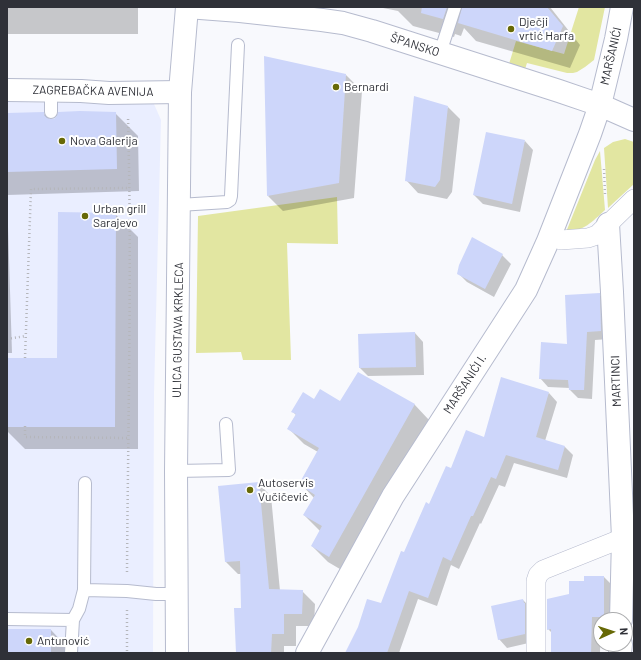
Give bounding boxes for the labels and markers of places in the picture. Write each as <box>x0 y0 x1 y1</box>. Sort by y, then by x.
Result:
place label: Dječji vrtić Harfa <box>519 15 574 43</box>
marker: Dječji vrtić Harfa <box>506 24 516 34</box>
place label: Bernardi <box>344 80 389 94</box>
marker: Bernardi <box>331 82 341 92</box>
place label: Nova Galerija <box>70 134 138 148</box>
marker: Nova Galerija <box>57 136 67 146</box>
place label: Urban grill Sarajevo <box>93 202 146 230</box>
marker: Urban grill Sarajevo <box>80 211 90 221</box>
place label: Autoservis Vučičević <box>258 476 314 504</box>
marker: Autoservis Vučičević <box>245 485 255 495</box>
place label: Antunović <box>37 634 89 648</box>
marker: Antunović <box>24 636 34 646</box>

